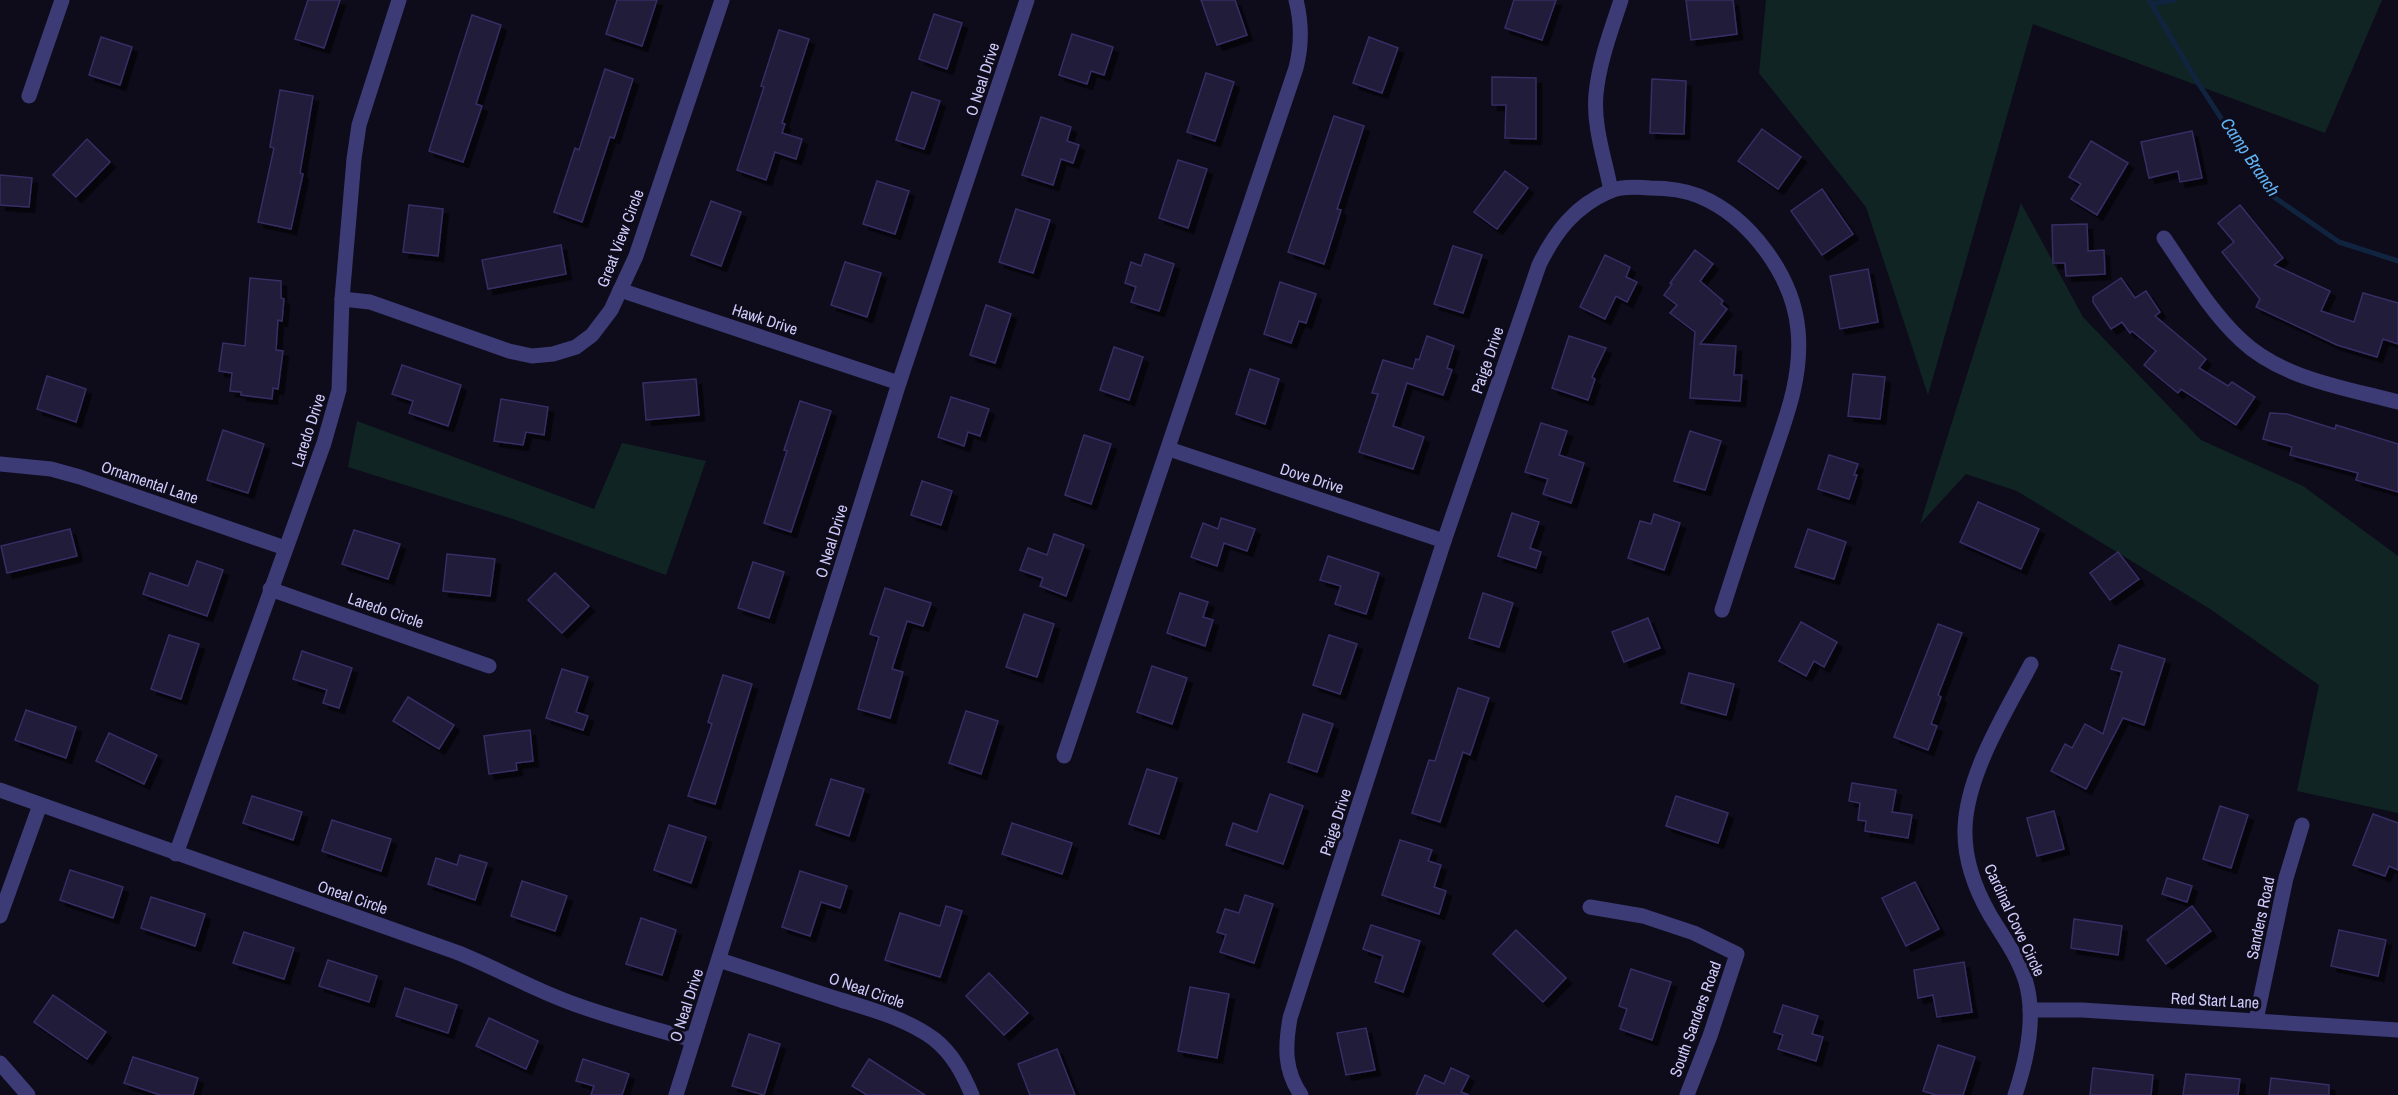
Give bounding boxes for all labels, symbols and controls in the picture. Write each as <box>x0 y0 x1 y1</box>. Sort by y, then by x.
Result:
street label: O Neal Drive <box>960 40 1004 118</box>
water label: Camp Branch <box>2215 112 2286 201</box>
street label: Great View Circle <box>591 186 649 290</box>
street label: Hawk Drive <box>729 298 801 340</box>
street label: Paige Drive <box>1465 324 1509 396</box>
street label: Laredo Drive <box>286 391 330 469</box>
street label: Ornamental Lane <box>98 455 202 509</box>
street label: Dove Drive <box>1277 457 1347 499</box>
street label: O Neal Drive <box>809 502 853 580</box>
street label: Laredo Circle <box>345 587 427 633</box>
street label: Paige Drive <box>1314 786 1356 858</box>
street label: Cardinal Cove Circle <box>1979 860 2051 980</box>
street label: Oneal Circle <box>315 875 391 919</box>
street label: Sanders Road <box>2241 875 2279 961</box>
street label: South Sanders Road <box>1664 958 1726 1080</box>
street label: O Neal Drive <box>664 966 708 1044</box>
street label: O Neal Circle <box>826 967 908 1013</box>
street label: Red Start Lane <box>2170 987 2260 1013</box>

